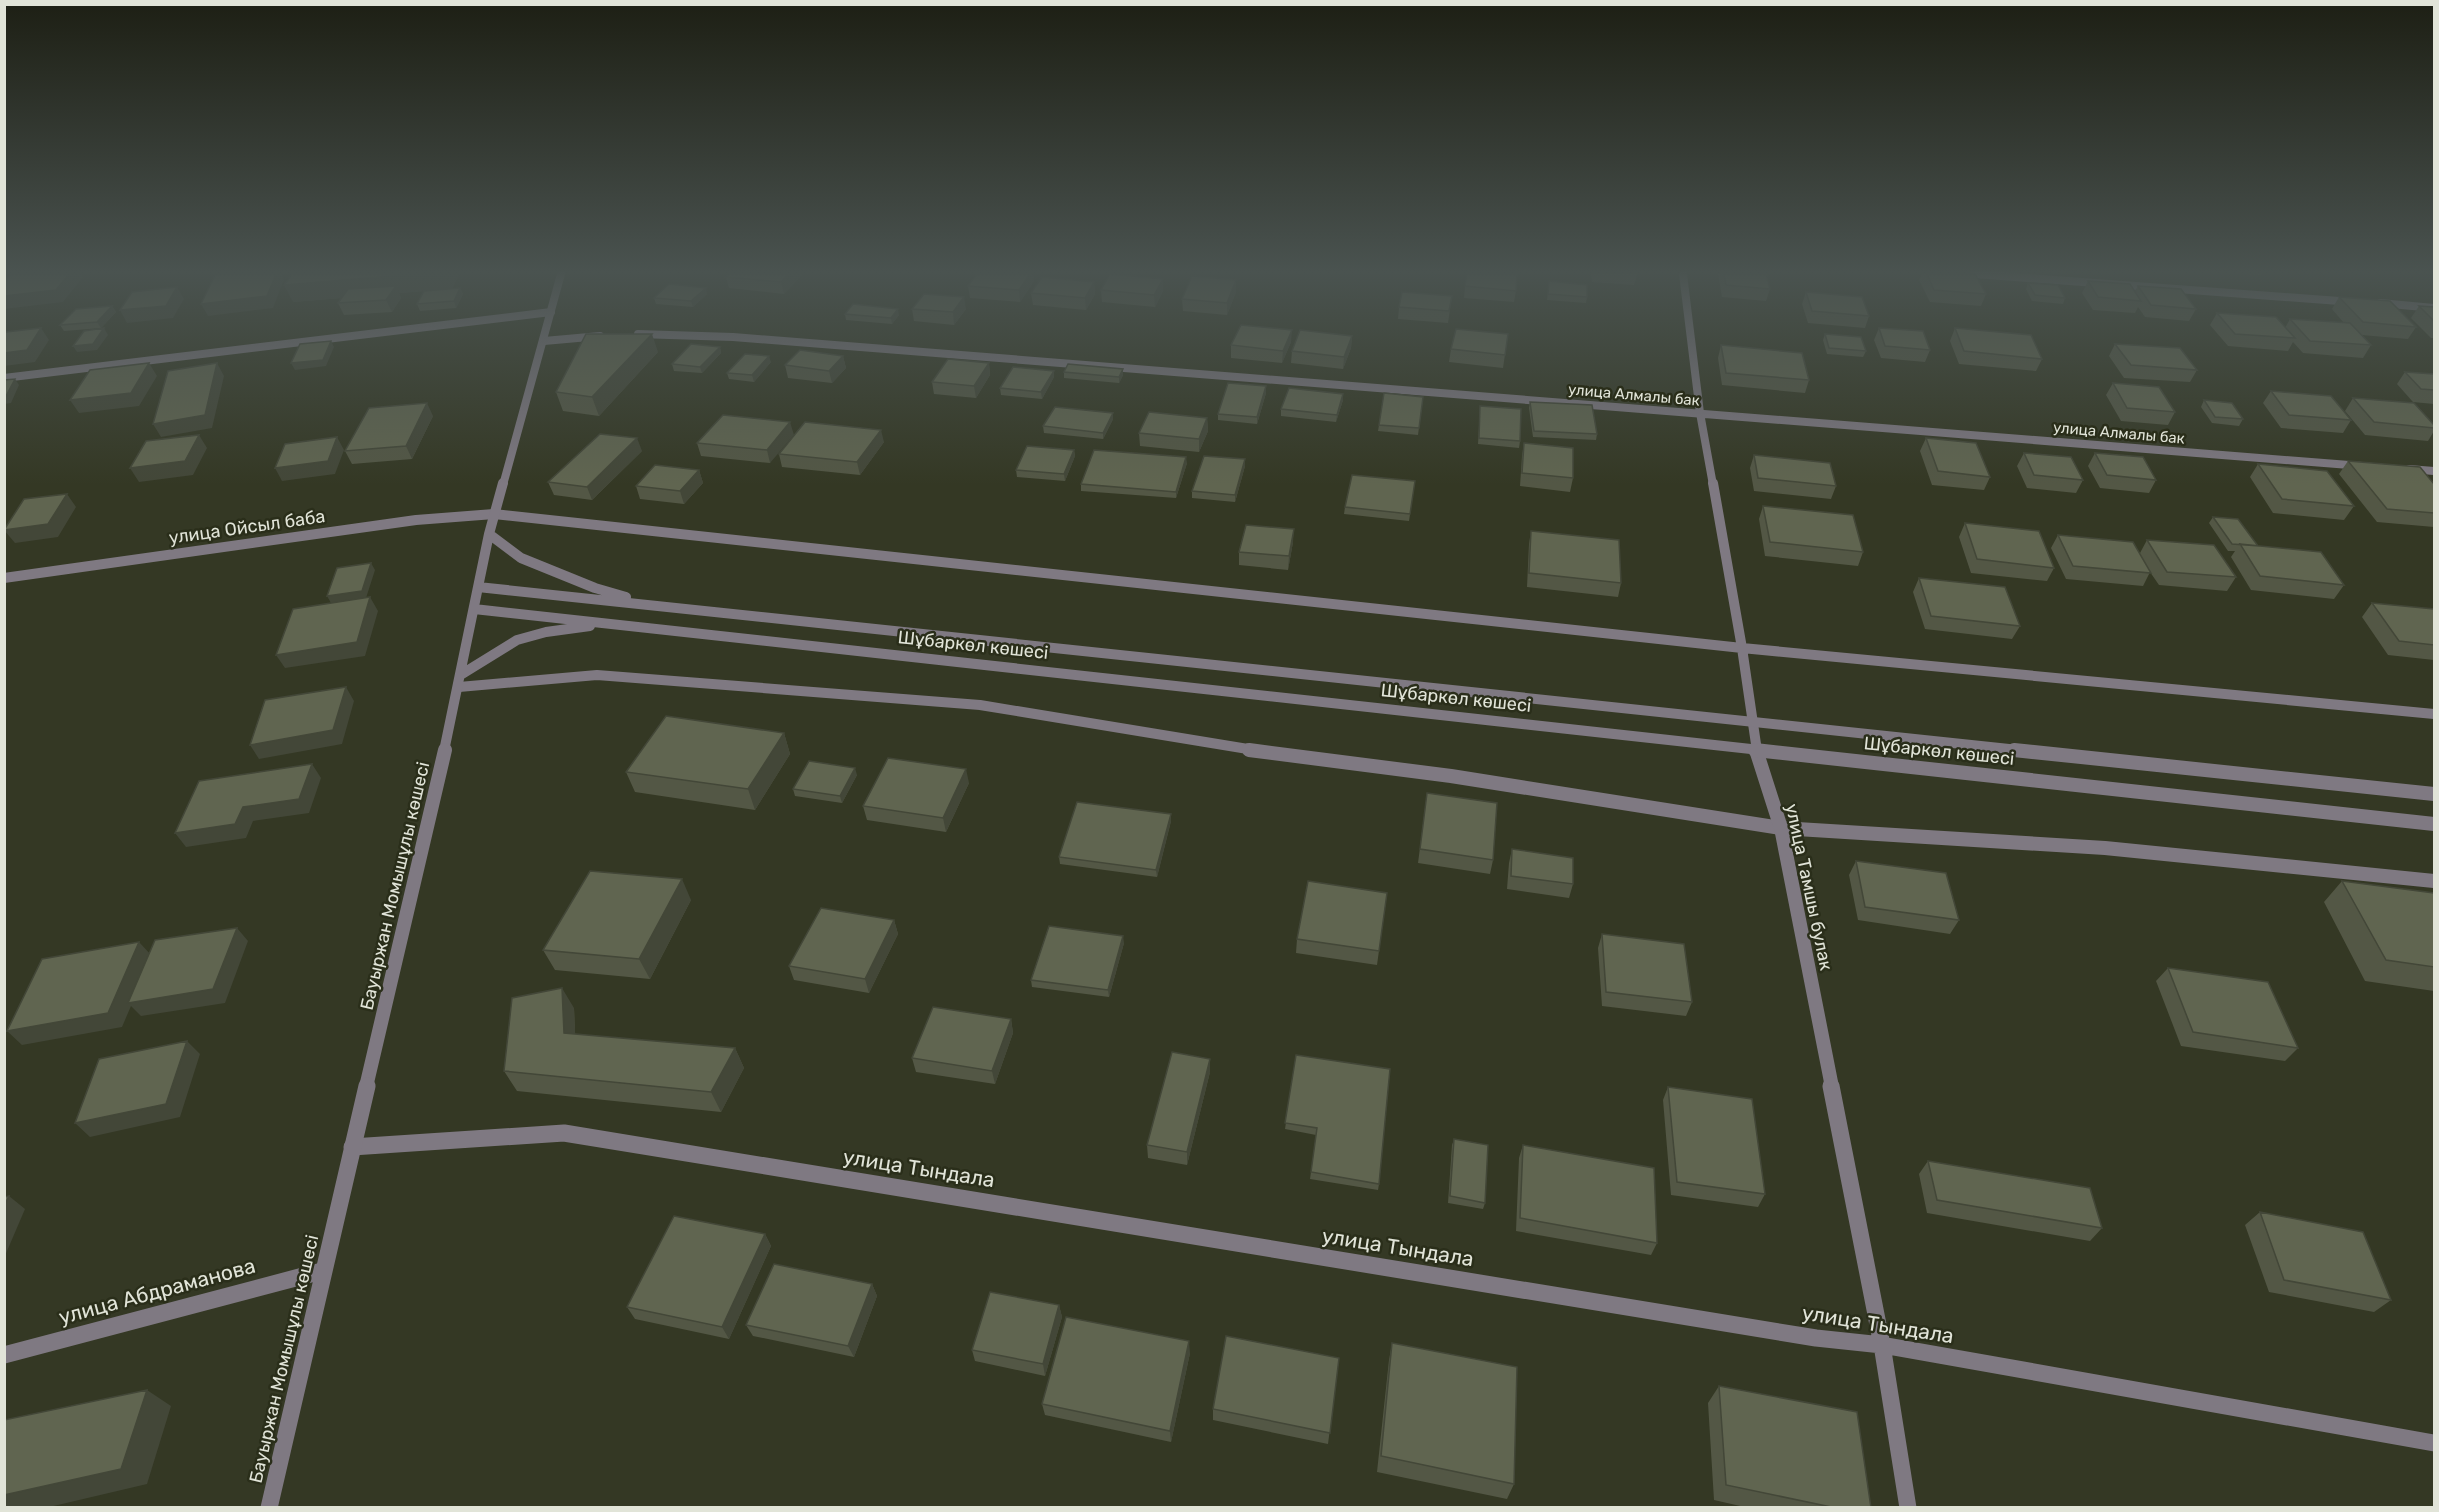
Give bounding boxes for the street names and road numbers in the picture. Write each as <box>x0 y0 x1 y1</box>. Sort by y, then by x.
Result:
street label: улица Алмалы бак <box>1567 380 1701 410</box>
street label: улица Алмалы бак <box>2052 418 2186 448</box>
street label: улица Ойсыл баба <box>167 505 327 549</box>
street label: Шұбаркөл көшесі <box>897 626 1049 664</box>
street label: Шұбаркөл көшесі <box>1380 679 1532 717</box>
street label: Шұбаркөл көшесі <box>1863 732 2015 770</box>
street label: Бауыржан Момышұлы көшесі <box>356 760 434 1012</box>
street label: улица Тамшы булак <box>1781 802 1837 973</box>
street label: улица Тындала <box>841 1144 997 1192</box>
street label: улица Тындала <box>1320 1223 1476 1271</box>
street label: Бауыржан Момышұлы көшесі <box>245 1233 323 1485</box>
street label: улица Абдраманова <box>56 1253 258 1329</box>
street label: улица Тындала <box>1800 1300 1956 1348</box>

